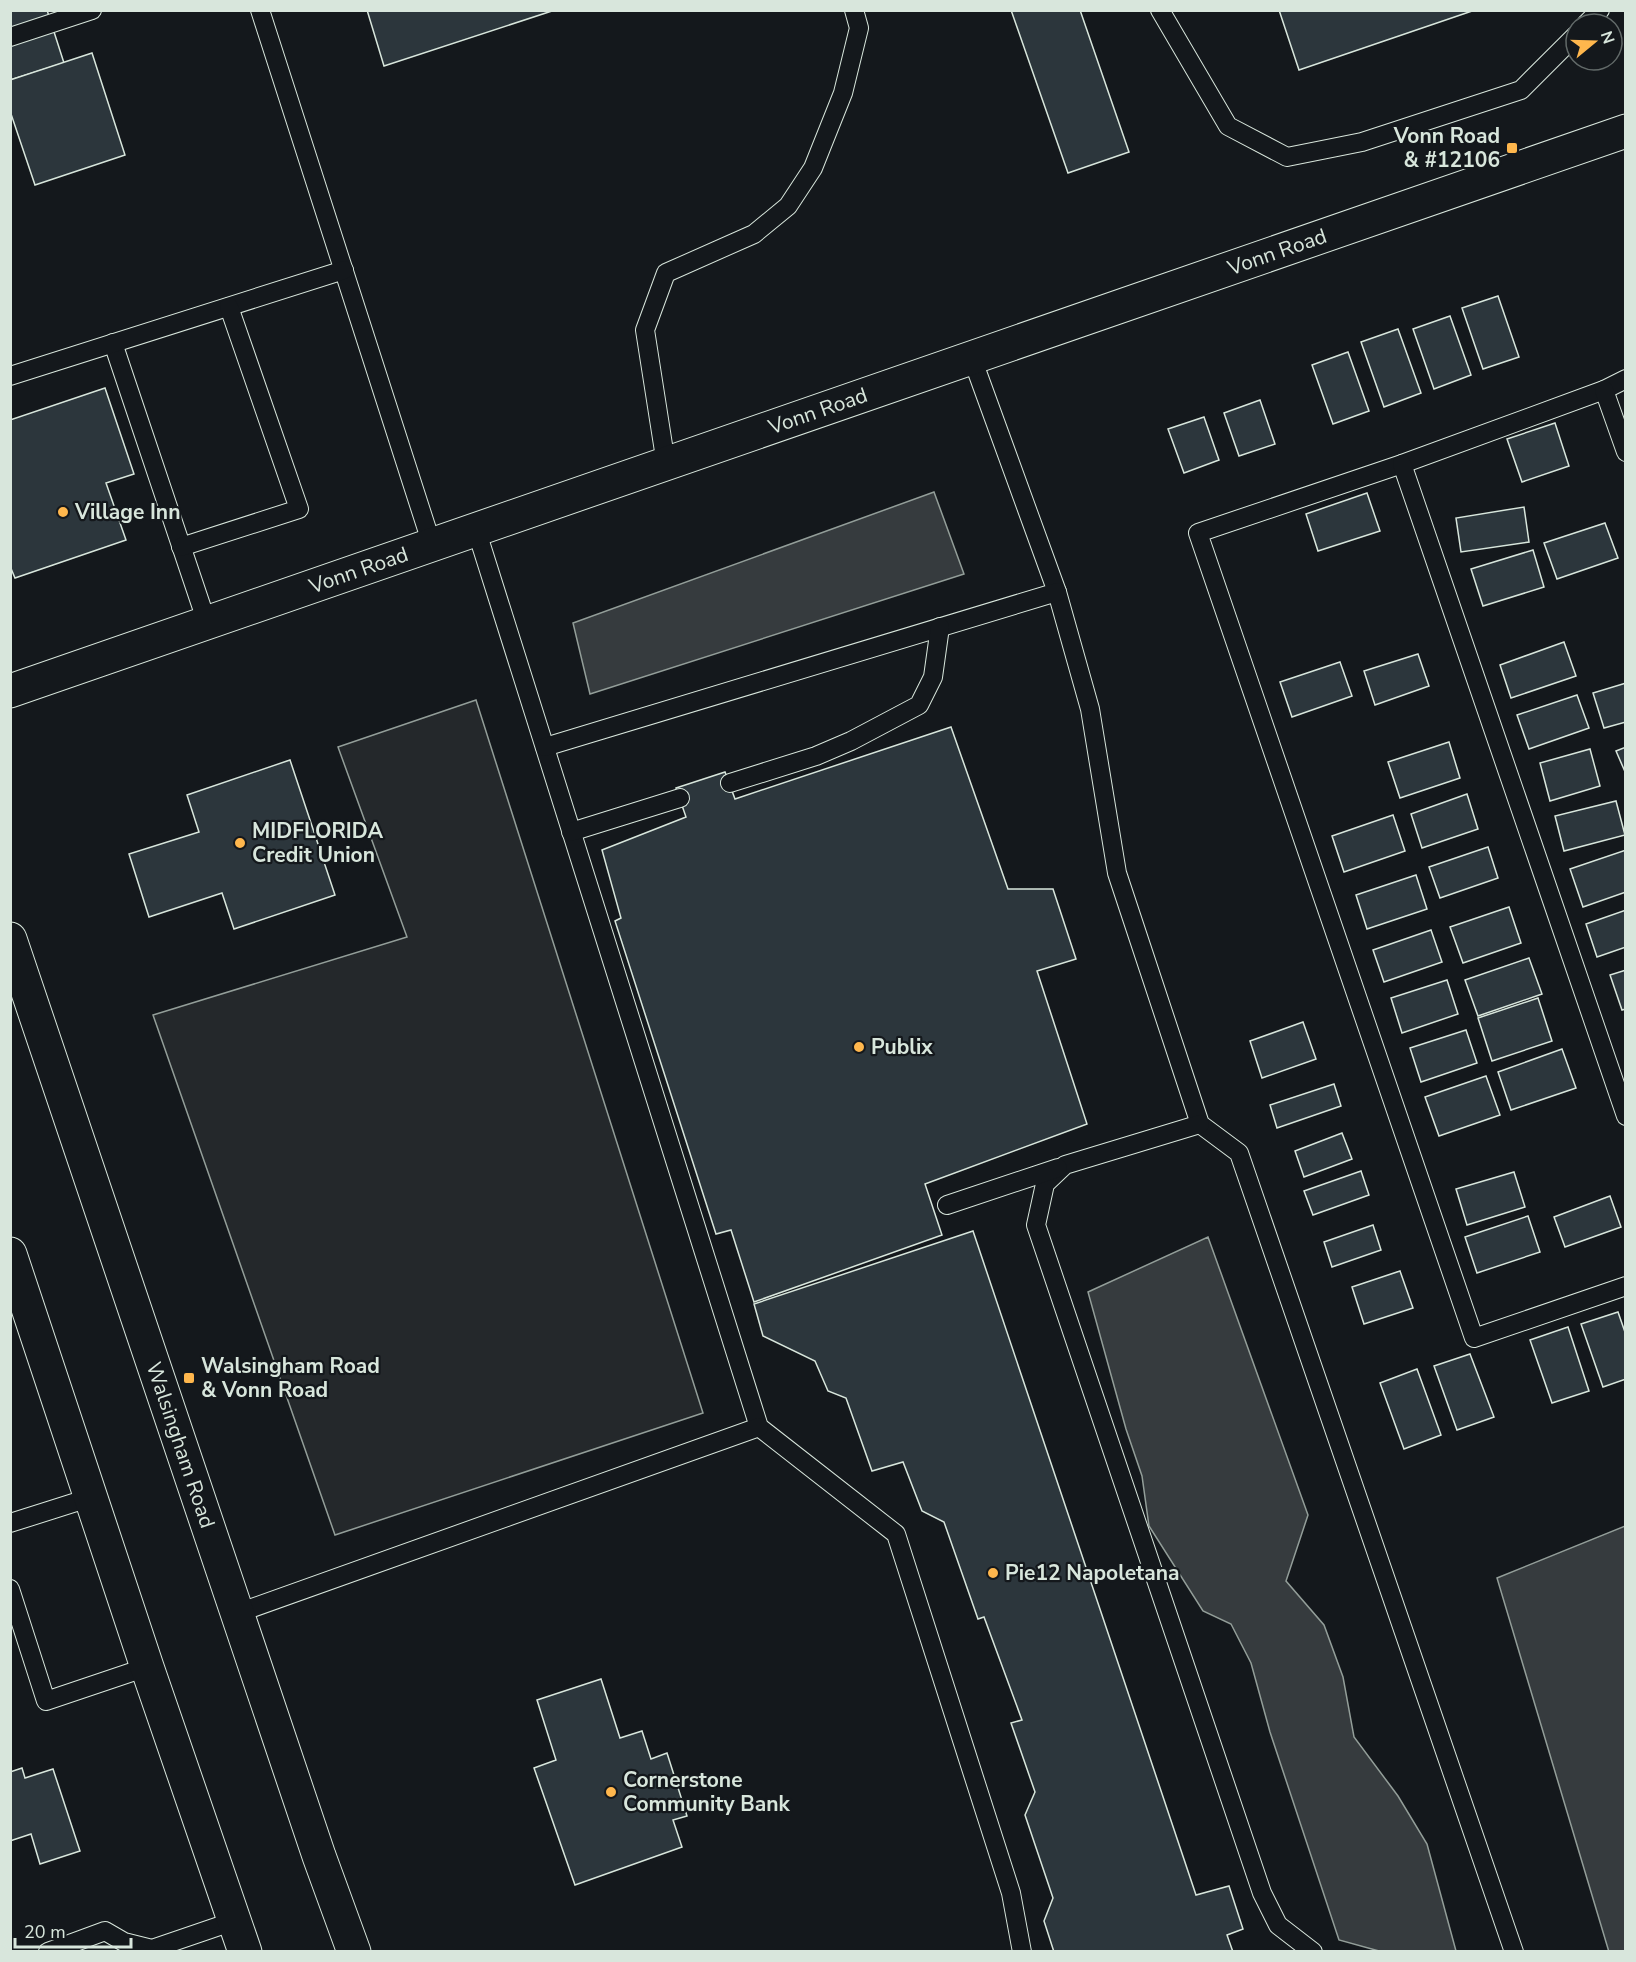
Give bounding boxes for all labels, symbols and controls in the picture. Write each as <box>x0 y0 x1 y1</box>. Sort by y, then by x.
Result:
north arrow <box>1564 12 1624 72</box>
text: N <box>1595 28 1620 47</box>
place label: Vonn Road & #12106 <box>1393 122 1500 174</box>
marker: Vonn Road & #12106 <box>1505 141 1519 155</box>
street label: Vonn Road <box>1223 222 1330 282</box>
street label: Vonn Road <box>764 381 871 441</box>
place label: Village Inn <box>74 498 180 526</box>
marker: Village Inn <box>56 505 70 519</box>
street label: Vonn Road <box>304 540 412 601</box>
place label: MIDFLORIDA Credit Union <box>252 817 383 869</box>
marker: MIDFLORIDA Credit Union <box>233 836 247 850</box>
place label: Publix <box>871 1033 933 1061</box>
marker: Publix <box>852 1040 866 1054</box>
place label: Walsingham Road & Vonn Road <box>201 1352 380 1404</box>
street label: Walsingham Road <box>140 1358 222 1532</box>
marker: Walsingham Road & Vonn Road <box>182 1371 196 1385</box>
place label: Pie12 Napoletana <box>1005 1559 1179 1587</box>
marker: Pie12 Napoletana <box>986 1566 1000 1580</box>
place label: Cornerstone Community Bank <box>623 1766 790 1818</box>
marker: Cornerstone Community Bank <box>604 1785 618 1799</box>
scale bar <box>15 1911 130 1949</box>
text: 20 m <box>24 1920 66 1944</box>

